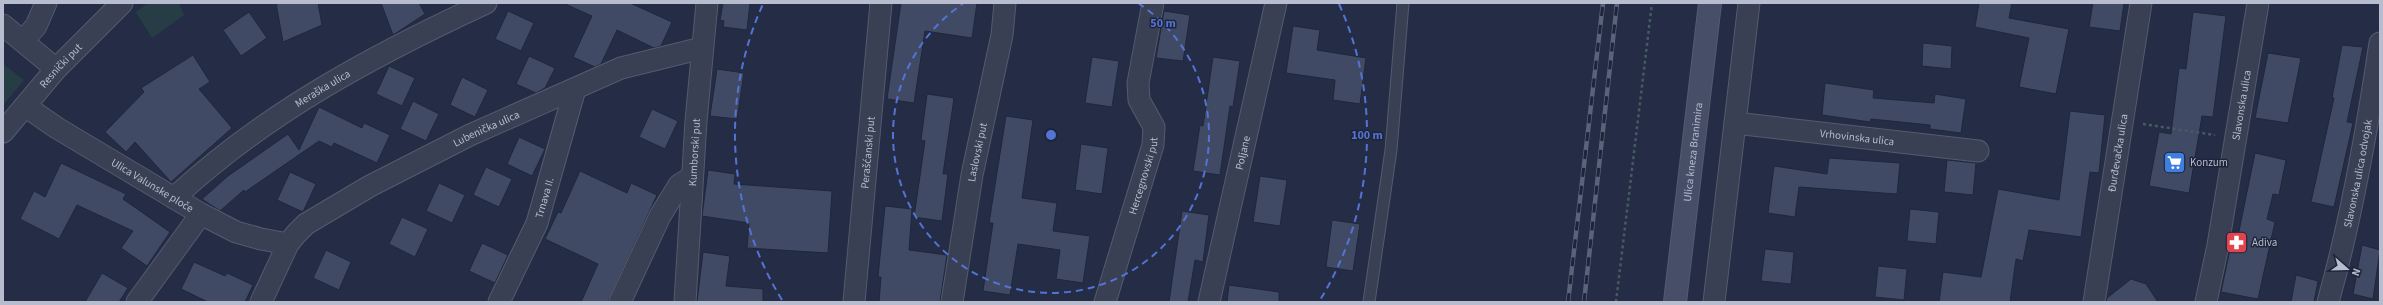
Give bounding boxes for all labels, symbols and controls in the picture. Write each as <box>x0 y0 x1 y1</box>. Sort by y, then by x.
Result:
text: 50 m <box>1150 15 1176 32</box>
street label: Resnički put <box>36 40 85 91</box>
street label: Meraška ulica <box>292 66 353 111</box>
street label: Slavonska ulica <box>2228 69 2254 141</box>
street label: Ulica kneza Branimira <box>1679 102 1706 202</box>
street label: Lubenička ulica <box>450 107 522 150</box>
street label: Đurđevačka ulica <box>2104 113 2131 193</box>
street label: Perašćanski put <box>857 116 878 189</box>
street label: Kumborski put <box>685 117 704 187</box>
street label: Slavonska ulica odvojak <box>2340 118 2375 229</box>
street label: Laslovski put <box>964 121 991 183</box>
street label: Vrhovinska ulica <box>1819 125 1895 149</box>
text: 100 m <box>1351 127 1383 144</box>
centre of rings <box>1044 128 1058 142</box>
street label: Poljane <box>1231 134 1254 171</box>
street label: Hercegnovski put <box>1125 137 1161 216</box>
supermarket icon: Konzum <box>2162 149 2188 175</box>
street label: Ulica Valunske ploče <box>108 155 197 216</box>
place label: Konzum <box>2190 155 2228 170</box>
street label: Trnava II. <box>531 175 557 220</box>
pharmacy icon: Adiva <box>2224 229 2250 255</box>
place label: Adiva <box>2252 235 2277 250</box>
north arrow <box>2327 249 2367 289</box>
text: N <box>2348 266 2364 278</box>

